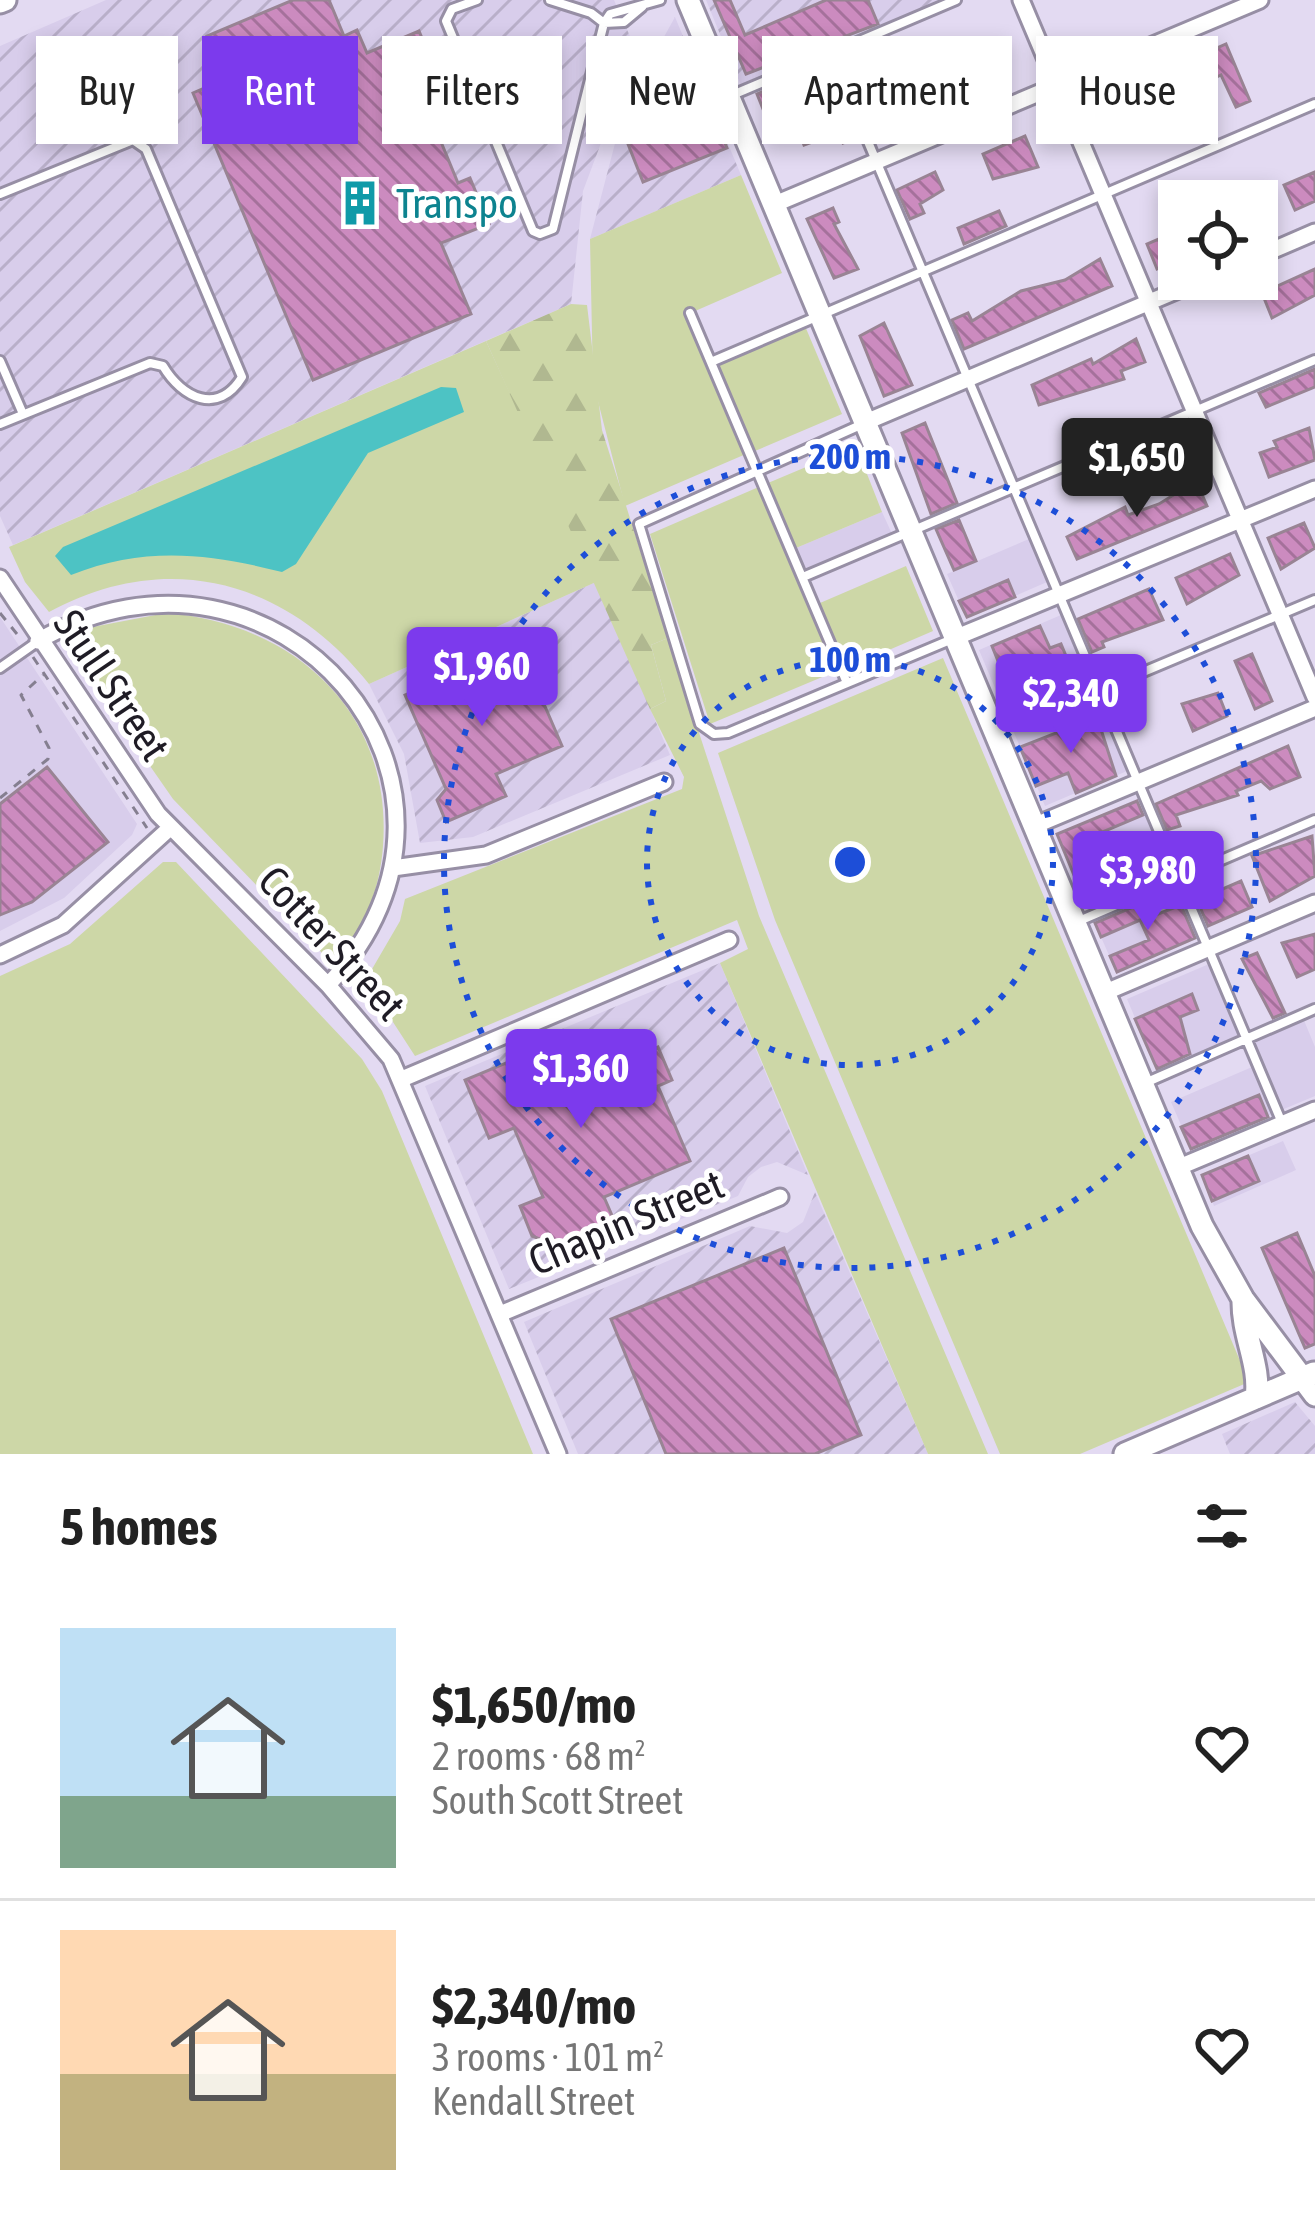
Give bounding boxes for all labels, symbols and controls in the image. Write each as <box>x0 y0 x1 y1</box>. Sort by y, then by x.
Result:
chip: Buy <box>36 36 178 144</box>
chip: Rent <box>202 36 358 144</box>
chip: Filters <box>382 36 562 144</box>
chip: New <box>586 36 738 144</box>
chip: Apartment <box>762 36 1012 144</box>
chip: House <box>1036 36 1218 144</box>
building icon: Transpo <box>335 178 385 228</box>
place label: Transpo <box>396 179 518 227</box>
map controls <box>1158 180 1278 300</box>
button: locate <box>1158 180 1278 300</box>
pin: $1,650 <box>1039 418 1235 520</box>
text: 200 m <box>809 435 891 477</box>
text: $1,650 <box>1089 435 1185 479</box>
street label: Stull Street <box>45 601 179 769</box>
pin: $1,960 <box>384 627 580 729</box>
text: 100 m <box>809 638 891 680</box>
text: $1,960 <box>434 644 530 688</box>
pin: $2,340 <box>973 654 1169 756</box>
text: $2,340 <box>1023 671 1119 715</box>
pin: $3,980 <box>1050 831 1246 933</box>
centre of rings <box>829 841 871 883</box>
text: $3,980 <box>1100 848 1196 892</box>
street label: Cotter Street <box>249 857 415 1029</box>
pin: $1,360 <box>483 1029 679 1131</box>
text: $1,360 <box>533 1046 629 1090</box>
street label: Chapin Street <box>522 1160 730 1284</box>
icon: filters <box>1189 1493 1255 1559</box>
text: 5 homes <box>60 1497 218 1556</box>
text: $1,650/mo <box>432 1675 636 1734</box>
icon: home <box>156 1676 300 1820</box>
icon: heart <box>1189 1715 1255 1781</box>
text: 2 rooms · 68 m² <box>432 1734 646 1778</box>
text: South Scott Street <box>432 1778 684 1822</box>
text: $2,340/mo <box>432 1976 636 2035</box>
icon: home <box>156 1978 300 2122</box>
icon: heart <box>1189 2017 1255 2083</box>
text: 3 rooms · 101 m² <box>432 2035 664 2079</box>
text: Kendall Street <box>432 2079 635 2123</box>

